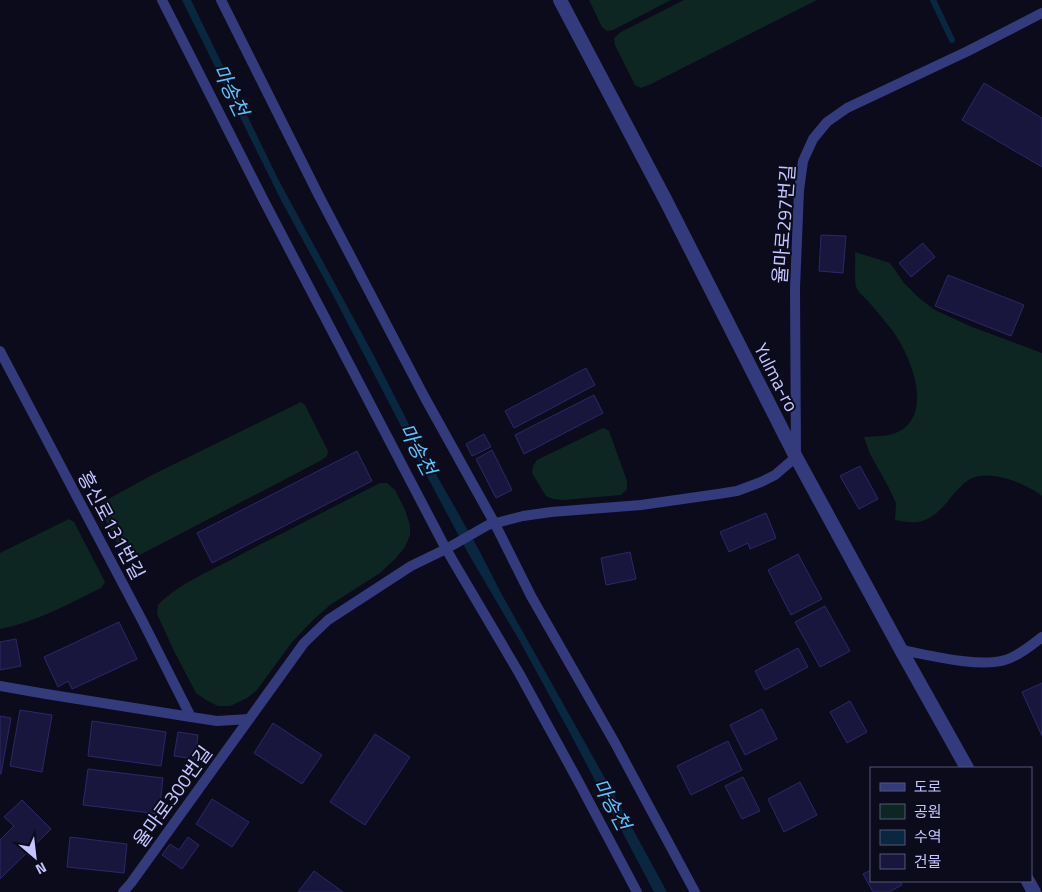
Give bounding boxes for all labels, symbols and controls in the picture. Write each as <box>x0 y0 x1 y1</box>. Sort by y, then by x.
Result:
water label: 마송천 <box>205 58 258 124</box>
street label: 율마로297번길 <box>764 163 802 285</box>
street label: Yulma-ro <box>747 338 807 416</box>
water label: 마송천 <box>391 417 446 483</box>
street label: 흥신로131번길 <box>71 466 153 584</box>
street label: 율마로300번길 <box>125 739 219 853</box>
legend <box>870 767 1032 882</box>
water label: 마송천 <box>585 772 640 838</box>
text: 도로 <box>914 775 942 798</box>
text: 공원 <box>914 800 942 823</box>
text: 수역 <box>914 825 942 848</box>
north arrow <box>10 832 60 882</box>
text: 건물 <box>914 850 942 873</box>
text: N <box>32 857 51 880</box>

